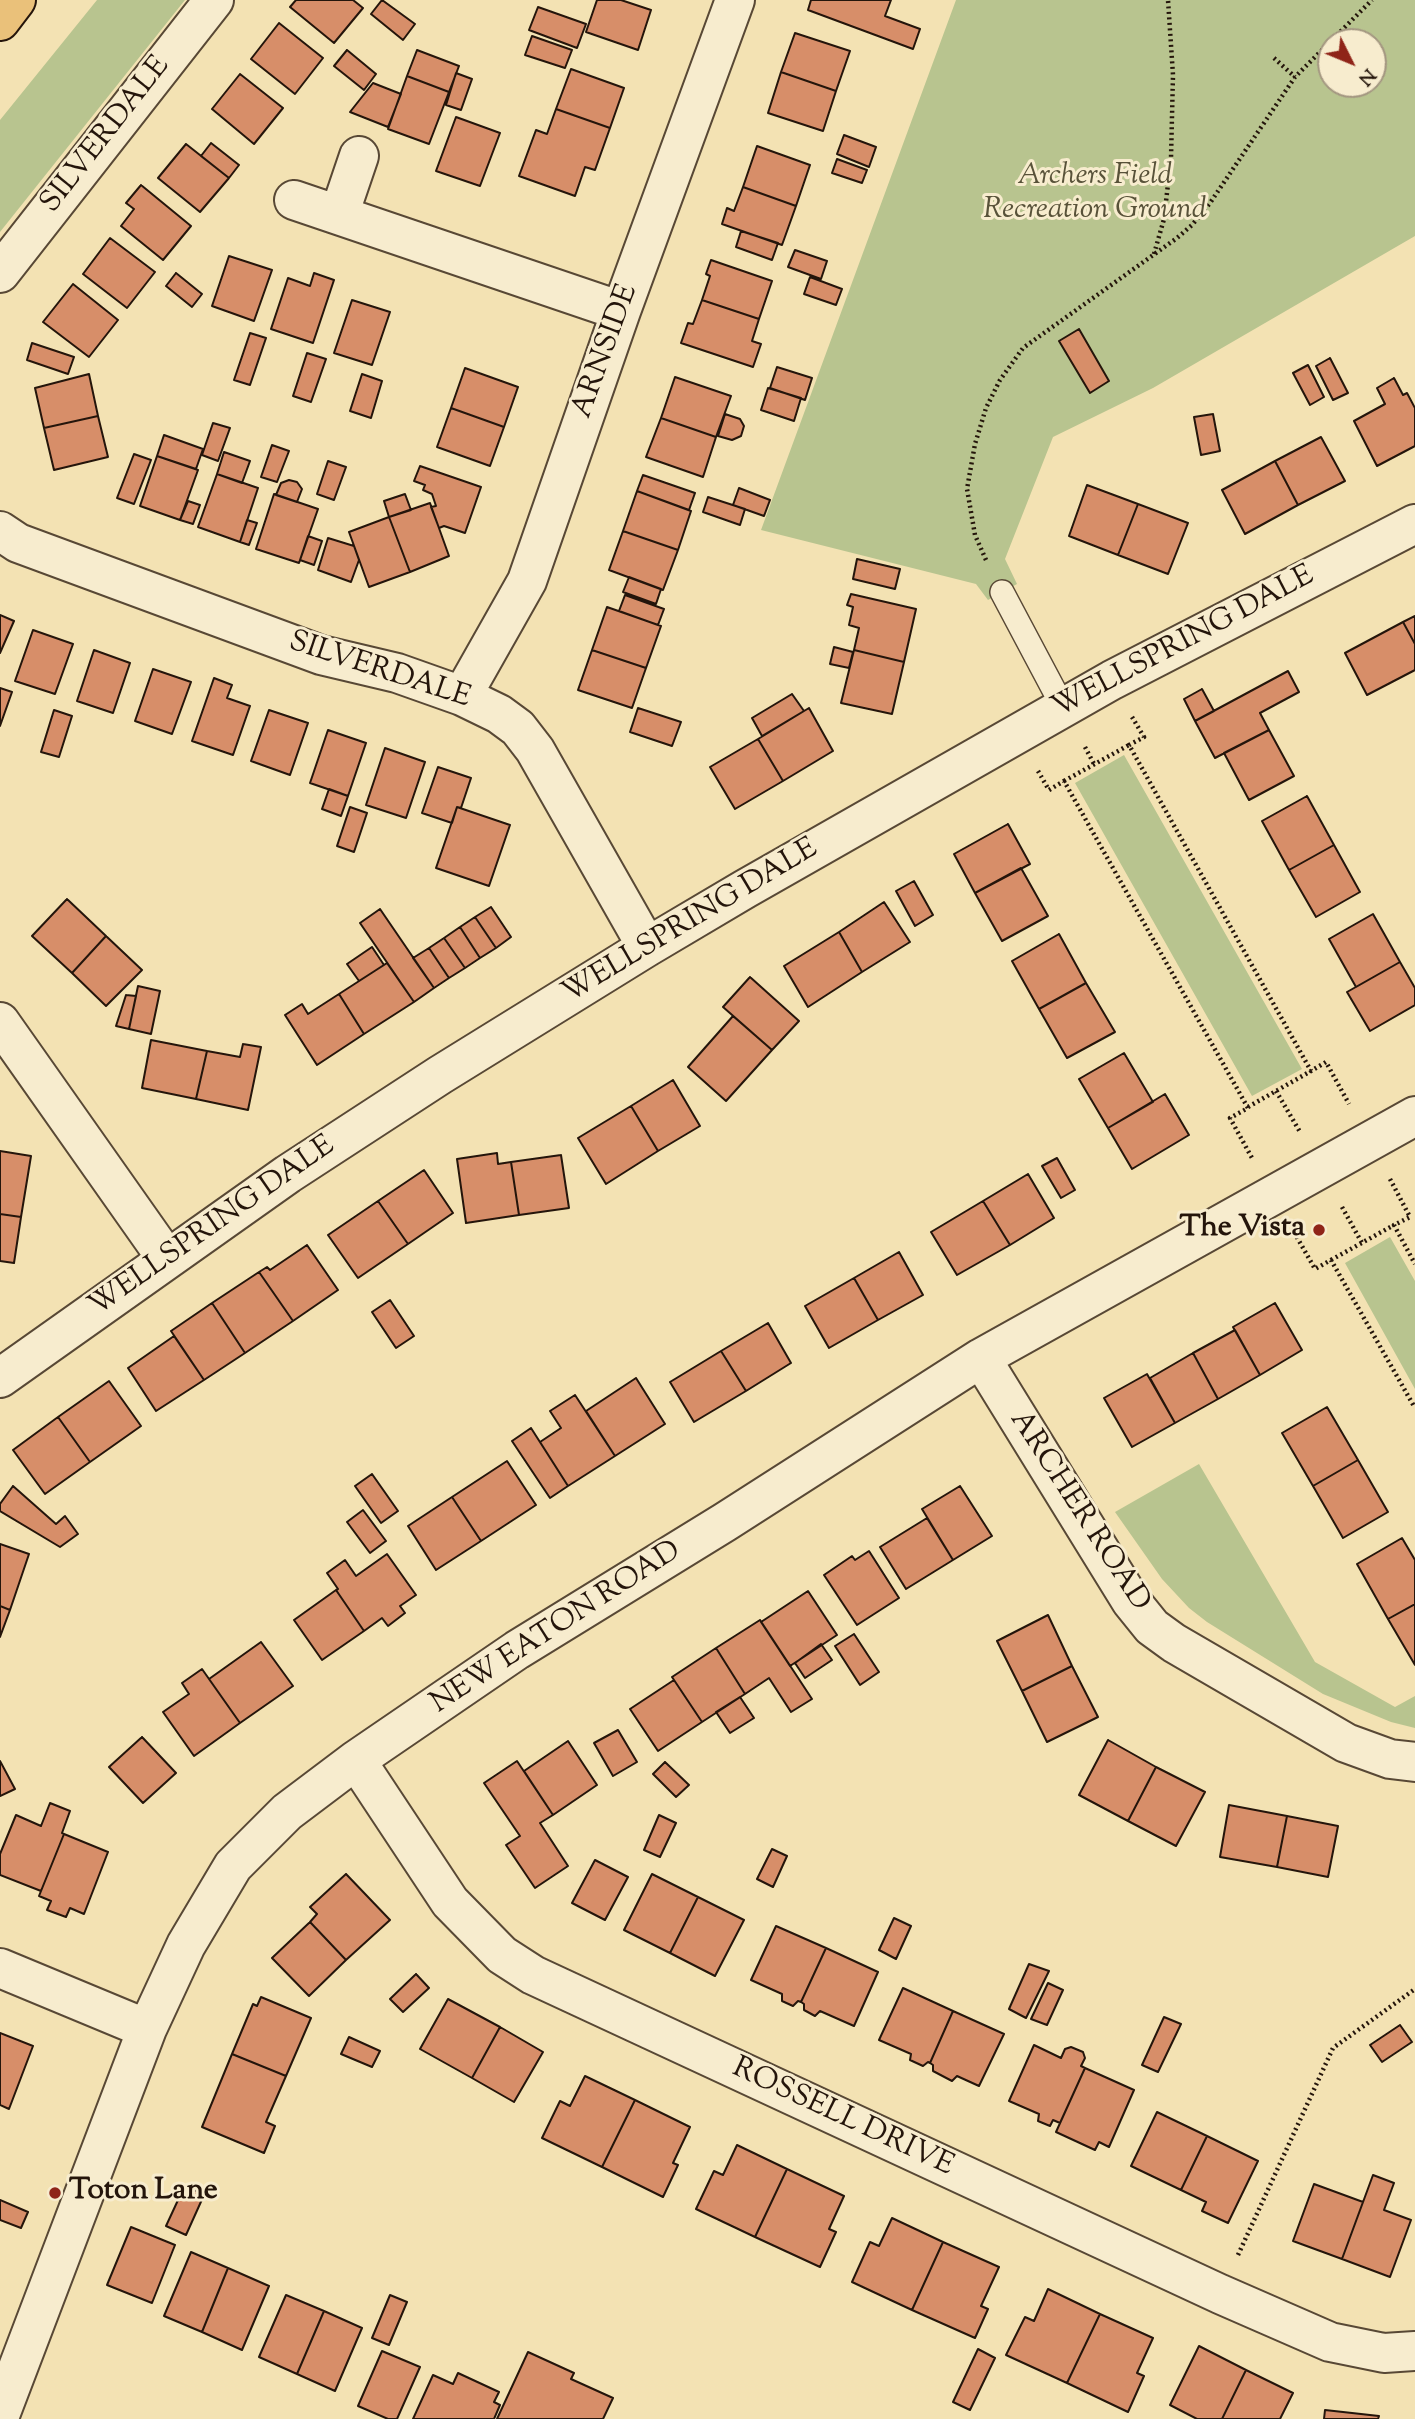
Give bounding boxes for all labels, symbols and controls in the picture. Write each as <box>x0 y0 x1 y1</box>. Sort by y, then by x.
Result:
north arrow <box>1317 28 1387 98</box>
street label: SILVERDALE <box>35 50 179 222</box>
text: N <box>1351 62 1381 91</box>
park label: Archers Field Recreation Ground <box>983 160 1207 230</box>
street label: ARNSIDE <box>566 280 648 424</box>
street label: WELLSPRING DALE <box>1047 560 1321 728</box>
street label: SILVERDALE <box>284 626 474 718</box>
street label: WELLSPRING DALE <box>557 833 825 1013</box>
street label: WELLSPRING DALE <box>83 1130 343 1326</box>
place label: The Vista <box>1179 1212 1305 1248</box>
marker: The Vista <box>1311 1222 1327 1238</box>
street label: ARCHER ROAD <box>1000 1405 1156 1619</box>
street label: NEW EATON ROAD <box>425 1535 689 1723</box>
street label: ROSSELL DRIVE <box>726 2052 958 2186</box>
place label: Toton Lane <box>69 2175 218 2211</box>
marker: Toton Lane <box>47 2185 63 2201</box>

